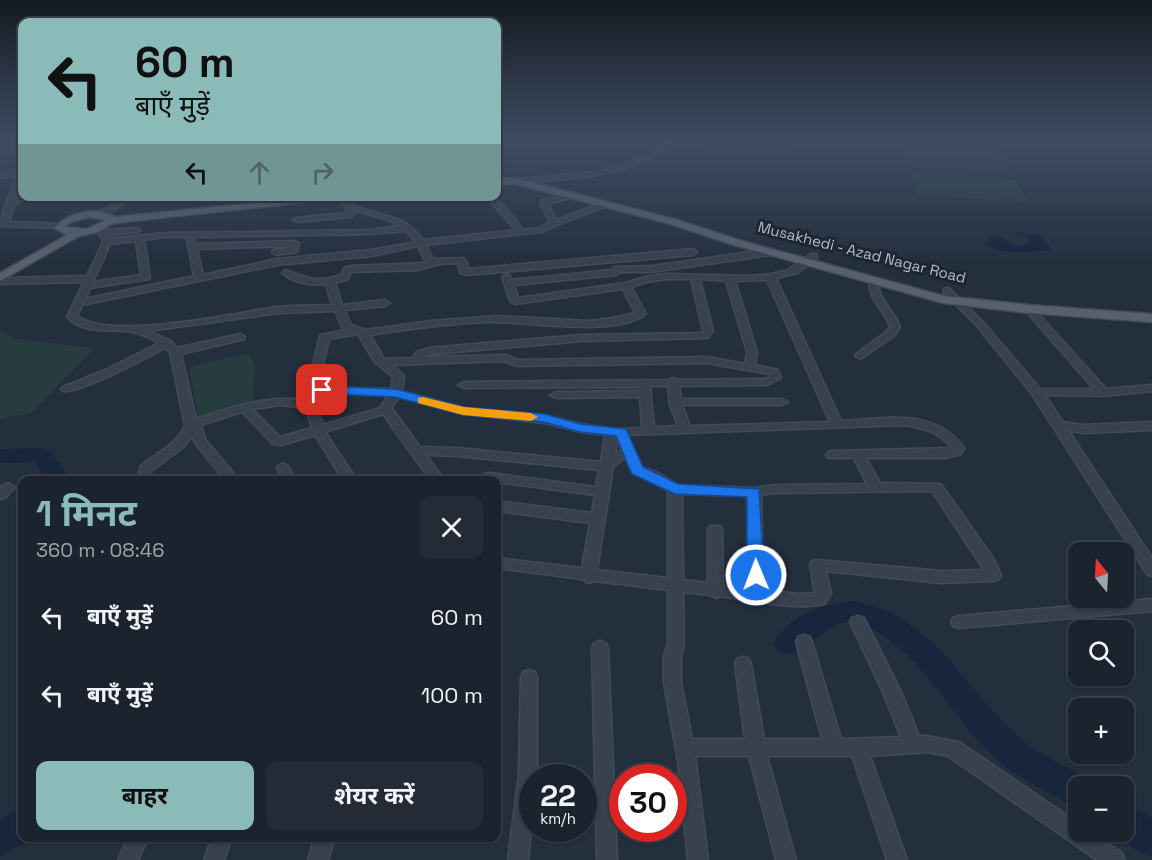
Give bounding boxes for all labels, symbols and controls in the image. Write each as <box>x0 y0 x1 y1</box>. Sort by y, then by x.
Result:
text: 60 m <box>135 36 235 89</box>
icon: left <box>36 42 114 120</box>
text: बाएँ मुड़ें <box>135 88 210 123</box>
icon: left <box>180 156 213 189</box>
icon: ahead <box>243 156 276 189</box>
icon: right <box>306 156 339 189</box>
street label: Musakhedi - Azad Nagar Road <box>756 217 968 287</box>
pin <box>296 364 347 415</box>
icon: arrive <box>305 373 338 406</box>
text: 1 मिनट <box>36 491 137 537</box>
button: close <box>420 496 483 559</box>
text: 360 m · 08:46 <box>36 537 165 563</box>
north arrow <box>1068 542 1134 608</box>
map controls <box>1068 542 1134 842</box>
position arrow <box>724 543 788 607</box>
icon: left <box>36 601 69 634</box>
text: बाएँ मुड़ें <box>87 602 153 630</box>
text: 60 m <box>431 603 483 631</box>
button: search <box>1068 620 1134 686</box>
icon: left <box>36 679 69 712</box>
text: बाएँ मुड़ें <box>87 680 153 708</box>
text: 100 m <box>421 681 483 709</box>
button: + <box>1068 698 1134 764</box>
button: बाहर <box>36 761 254 830</box>
button: शेयर करें <box>266 761 483 830</box>
speed limit sign: 30 <box>609 764 687 842</box>
text: 22 <box>540 776 576 815</box>
button: − <box>1068 776 1134 842</box>
text: km/h <box>540 809 576 828</box>

